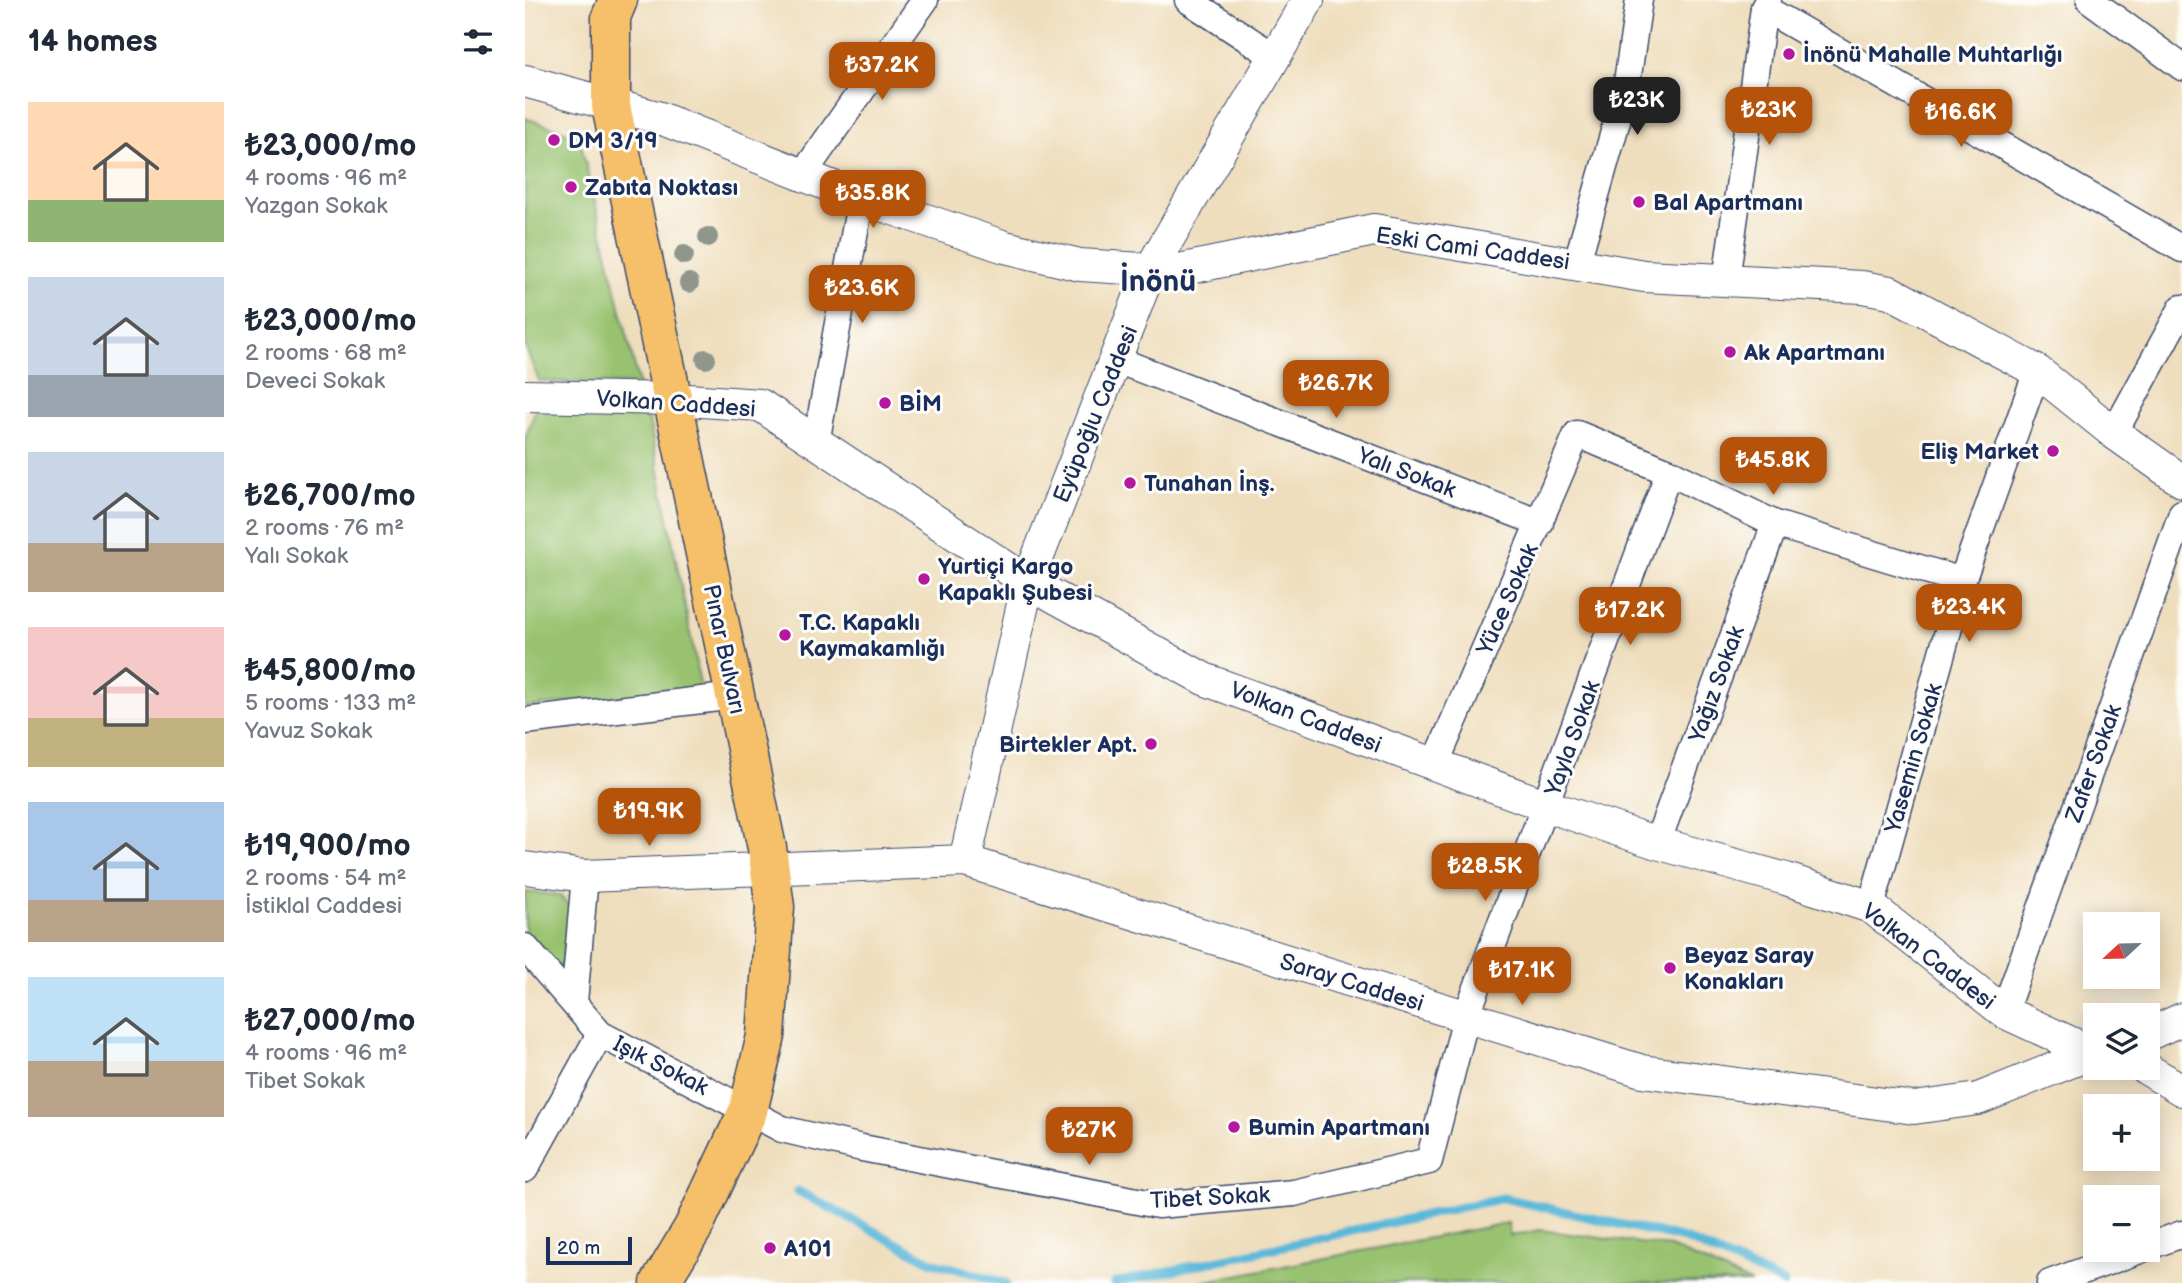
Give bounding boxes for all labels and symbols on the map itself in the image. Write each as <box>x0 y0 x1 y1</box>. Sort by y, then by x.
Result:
place label: İnönü Mahalle Muhtarlığı <box>1803 40 2062 69</box>
pin: ₺37.2K <box>825 42 939 102</box>
marker: İnönü Mahalle Muhtarlığı <box>1781 46 1797 62</box>
pin: ₺23K <box>1596 78 1678 137</box>
pin: ₺23K <box>1728 88 1810 147</box>
pin: ₺16.6K <box>1904 90 2018 149</box>
place label: DM 3/19 <box>568 127 658 155</box>
marker: DM 3/19 <box>546 132 562 148</box>
pin: ₺35.8K <box>816 170 930 230</box>
place label: Zabıta Noktası <box>585 174 738 202</box>
marker: Zabıta Noktası <box>563 179 579 195</box>
place label: Bal Apartmanı <box>1653 189 1803 217</box>
marker: Bal Apartmanı <box>1631 194 1647 210</box>
street label: Eski Cami Caddesi <box>1374 222 1572 276</box>
district label: İnönü <box>1120 261 1196 300</box>
pin: ₺23.6K <box>805 266 919 325</box>
street label: Eyüpoğlu Caddesi <box>1048 322 1144 507</box>
place label: Ak Apartmanı <box>1743 339 1885 367</box>
marker: Ak Apartmanı <box>1722 344 1738 360</box>
pin: ₺26.7K <box>1279 360 1393 420</box>
street label: Volkan Caddesi <box>595 384 757 424</box>
place label: BİM <box>899 389 942 418</box>
marker: BİM <box>877 395 893 411</box>
pin: ₺45.8K <box>1716 438 1830 497</box>
place label: Eliş Market <box>1920 438 2039 466</box>
street label: Yalı Sokak <box>1353 441 1460 505</box>
marker: Eliş Market <box>2045 443 2061 459</box>
place label: Tunahan İnş. <box>1144 469 1275 498</box>
marker: Tunahan İnş. <box>1122 475 1138 491</box>
street label: Yüce Sokak <box>1471 539 1545 660</box>
place label: Yurtiçi Kargo Kapaklı Şubesi <box>938 553 1093 607</box>
marker: Yurtiçi Kargo Kapaklı Şubesi <box>916 571 932 587</box>
street label: Pınar Bulvarı <box>697 582 751 717</box>
pin: ₺23.4K <box>1912 584 2026 644</box>
pin: ₺17.2K <box>1573 588 1687 647</box>
place label: T.C. Kapaklı Kaymakamlığı <box>799 609 945 663</box>
street label: Yağız Sokak <box>1683 621 1751 747</box>
marker: T.C. Kapaklı Kaymakamlığı <box>777 627 793 643</box>
street label: Volkan Caddesi <box>1226 676 1385 760</box>
street label: Yayla Sokak <box>1539 676 1607 801</box>
street label: Yasemin Sokak <box>1879 679 1949 837</box>
street label: Zafer Sokak <box>2059 700 2128 827</box>
place label: Birtekler Apt. <box>999 731 1137 759</box>
marker: Birtekler Apt. <box>1143 736 1159 752</box>
pin: ₺19.9K <box>592 788 706 848</box>
pin: ₺28.5K <box>1428 844 1542 903</box>
street label: Volkan Caddesi <box>1856 898 2001 1016</box>
north arrow <box>2083 912 2159 989</box>
place label: Beyaz Saray Konakları <box>1684 942 1814 996</box>
street label: Saray Caddesi <box>1276 948 1427 1018</box>
pin: ₺17.1K <box>1465 948 1579 1007</box>
marker: Beyaz Saray Konakları <box>1662 960 1678 976</box>
street label: Işık Sokak <box>608 1030 713 1102</box>
pin: ₺27K <box>1048 1108 1130 1167</box>
place label: Bumin Apartmanı <box>1248 1114 1430 1142</box>
marker: Bumin Apartmanı <box>1226 1119 1242 1135</box>
street label: Tibet Sokak <box>1149 1181 1271 1215</box>
scale bar <box>546 1234 632 1266</box>
place label: A101 <box>783 1235 832 1263</box>
marker: A101 <box>762 1240 778 1256</box>

